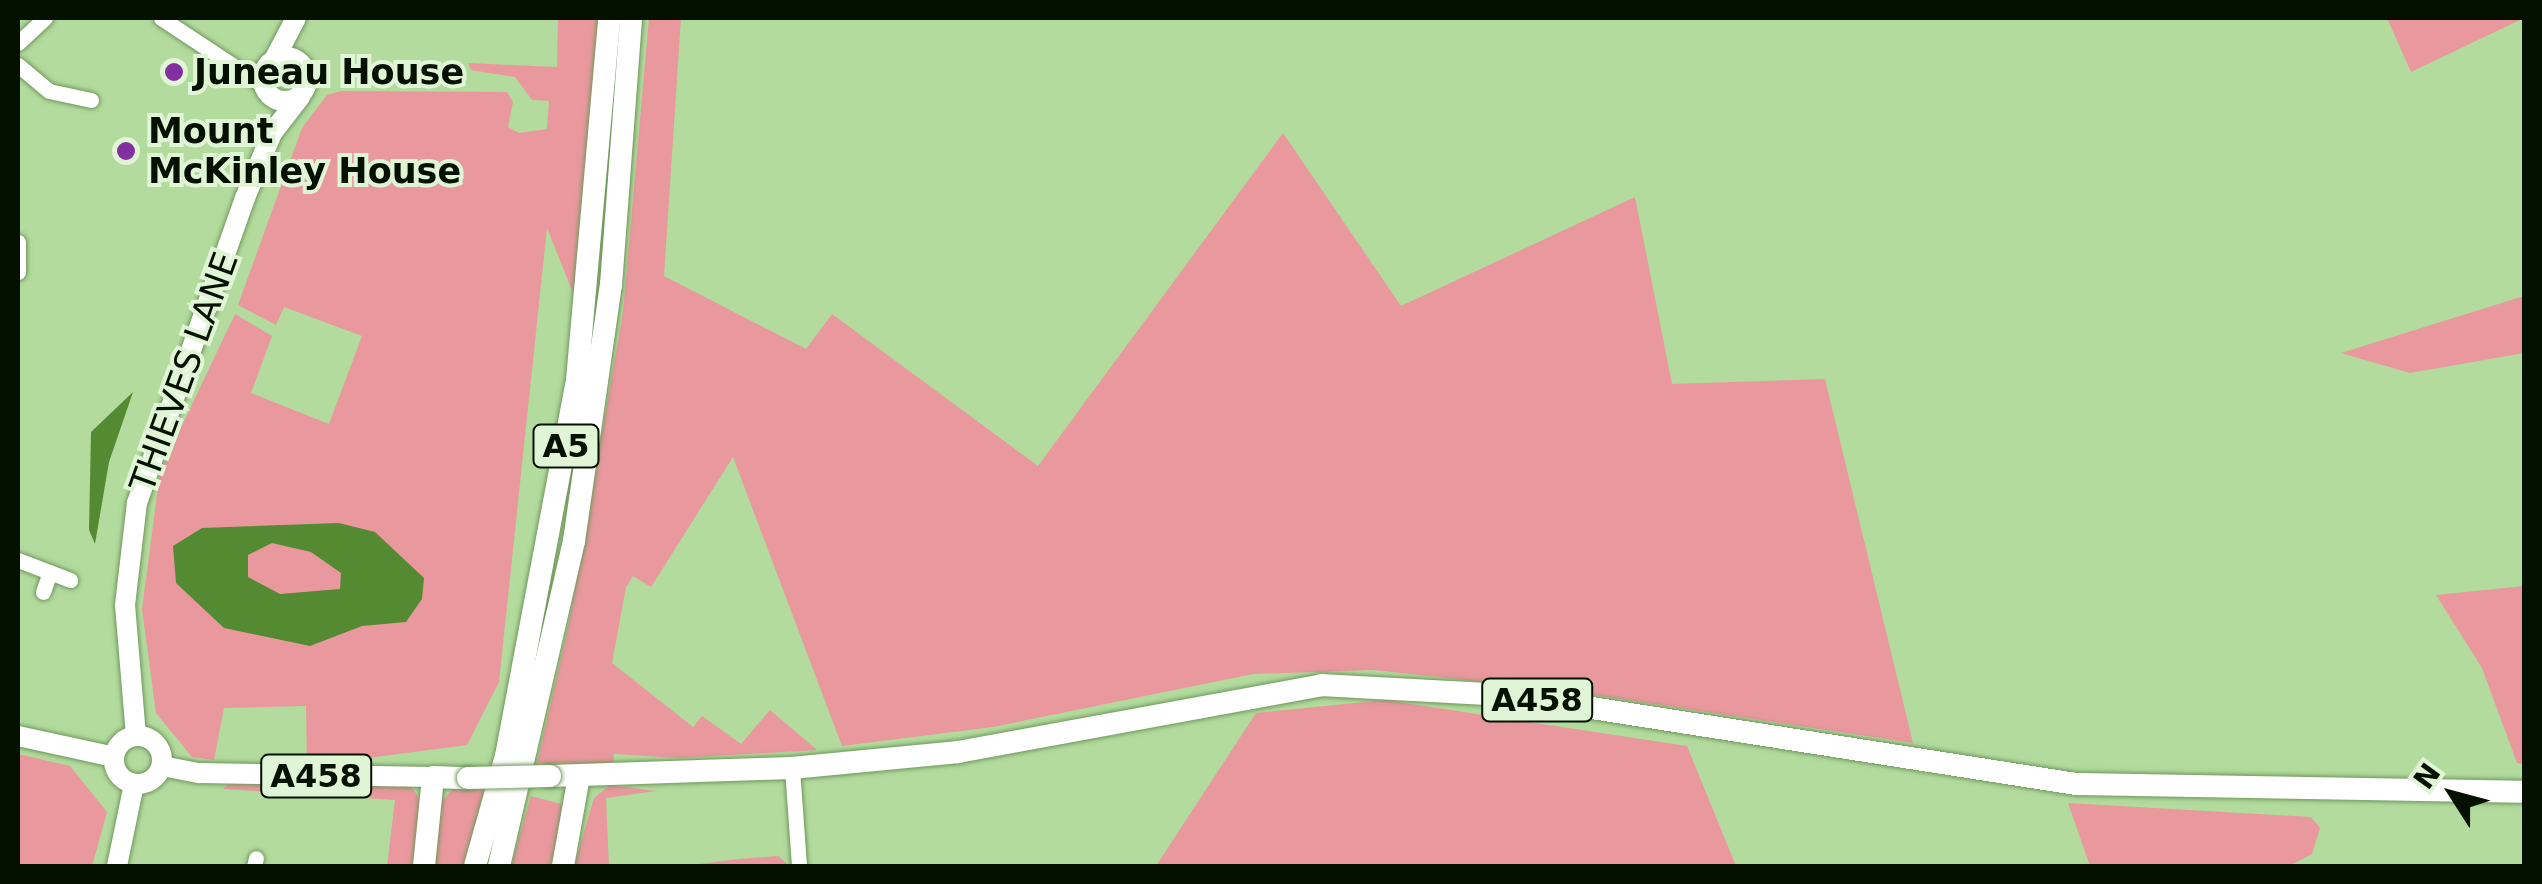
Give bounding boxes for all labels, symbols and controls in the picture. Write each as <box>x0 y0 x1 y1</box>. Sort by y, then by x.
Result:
place label: Juneau House <box>194 51 464 93</box>
marker: Juneau House <box>163 61 185 83</box>
place label: Mount McKinley House <box>148 110 461 192</box>
marker: Mount McKinley House <box>113 138 139 164</box>
street label: THIEVES LANE <box>121 246 247 498</box>
road number: A5 <box>531 419 601 473</box>
road number: A458 <box>1480 673 1594 727</box>
north arrow <box>2402 744 2502 844</box>
road number: A458 <box>258 749 374 803</box>
text: N <box>2407 757 2448 795</box>

